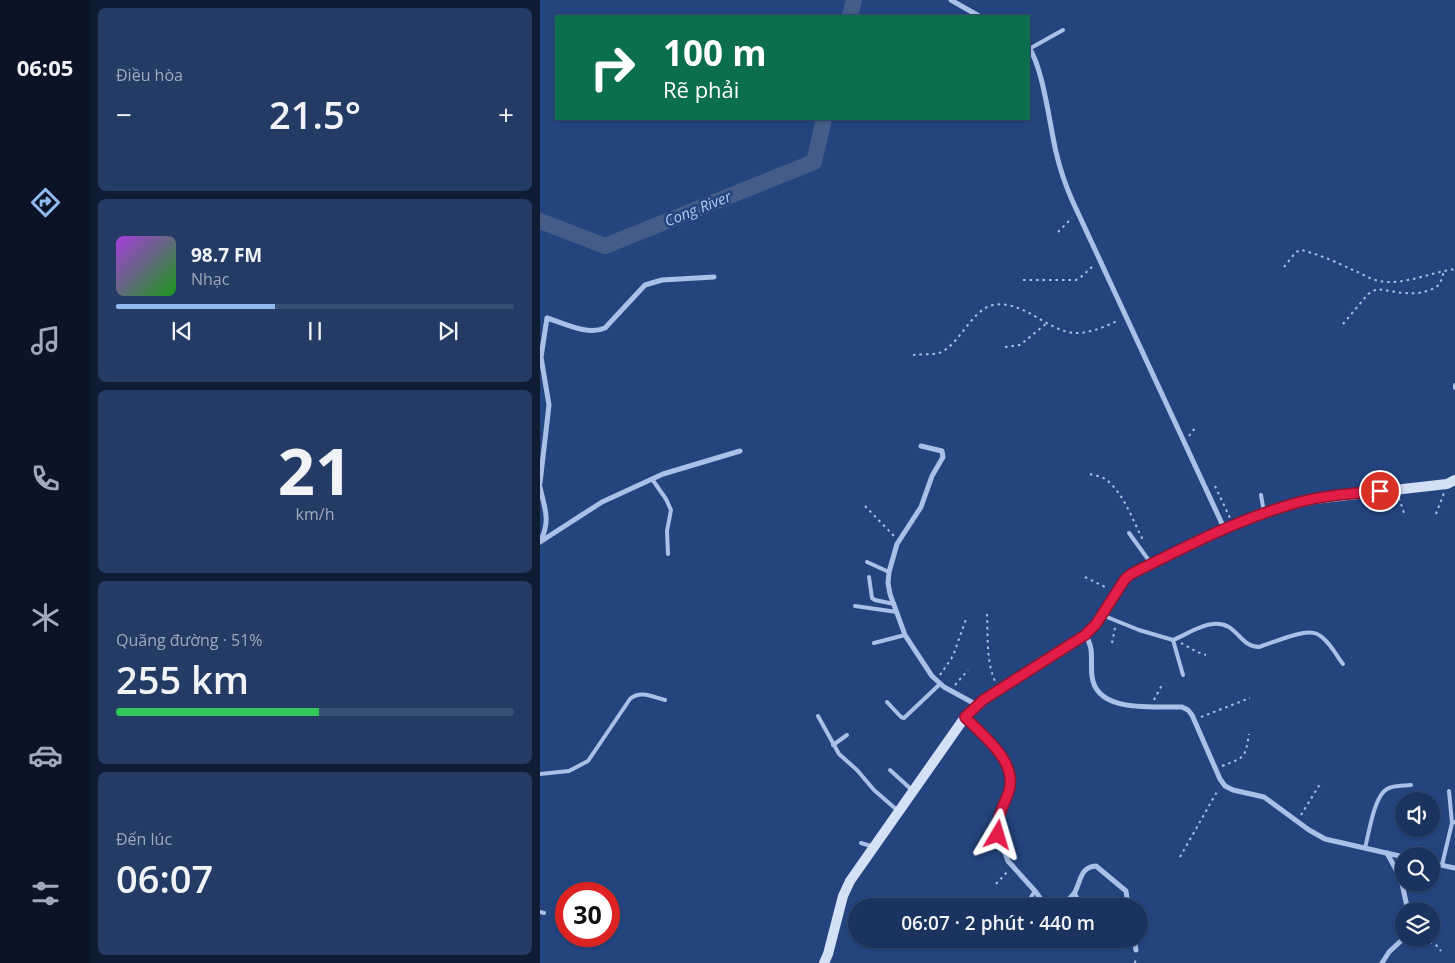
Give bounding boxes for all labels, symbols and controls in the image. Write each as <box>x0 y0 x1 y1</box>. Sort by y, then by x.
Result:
text: 100 m <box>663 29 767 76</box>
icon: right <box>580 35 645 100</box>
text: 06:05 <box>17 52 73 82</box>
text: Điều hòa <box>116 64 183 86</box>
text: Rẽ phải <box>663 74 739 104</box>
text: 21.5° <box>269 88 361 140</box>
text: − <box>116 95 132 133</box>
text: + <box>498 95 514 133</box>
icon: directions <box>28 185 63 220</box>
water label: Cong River <box>661 185 735 231</box>
text: 98.7 FM <box>191 242 262 268</box>
text: Nhạc <box>191 268 229 290</box>
icon: previous <box>168 317 196 345</box>
icon: pause <box>301 317 329 345</box>
icon: next <box>434 317 462 345</box>
icon: music <box>28 323 63 358</box>
text: 21 <box>278 426 352 514</box>
icon: phone <box>28 461 63 496</box>
pin <box>1359 470 1401 512</box>
icon: arrive <box>1366 477 1394 505</box>
text: km/h <box>296 503 334 525</box>
icon: climate <box>28 600 63 635</box>
text: Quãng đường · 51% <box>116 629 263 651</box>
text: 255 km <box>116 653 249 705</box>
icon: car <box>28 738 63 773</box>
map controls <box>1395 792 1440 947</box>
button: sound <box>1395 792 1440 837</box>
position arrow <box>971 808 1023 860</box>
text: Đến lúc <box>116 828 172 850</box>
button: search <box>1395 847 1440 892</box>
text: 06:07 <box>116 852 213 904</box>
icon: filters <box>28 876 63 911</box>
speed limit sign: 30 <box>555 882 620 947</box>
button: layers <box>1395 902 1440 947</box>
text: 06:07 · 2 phút · 440 m <box>901 910 1095 936</box>

